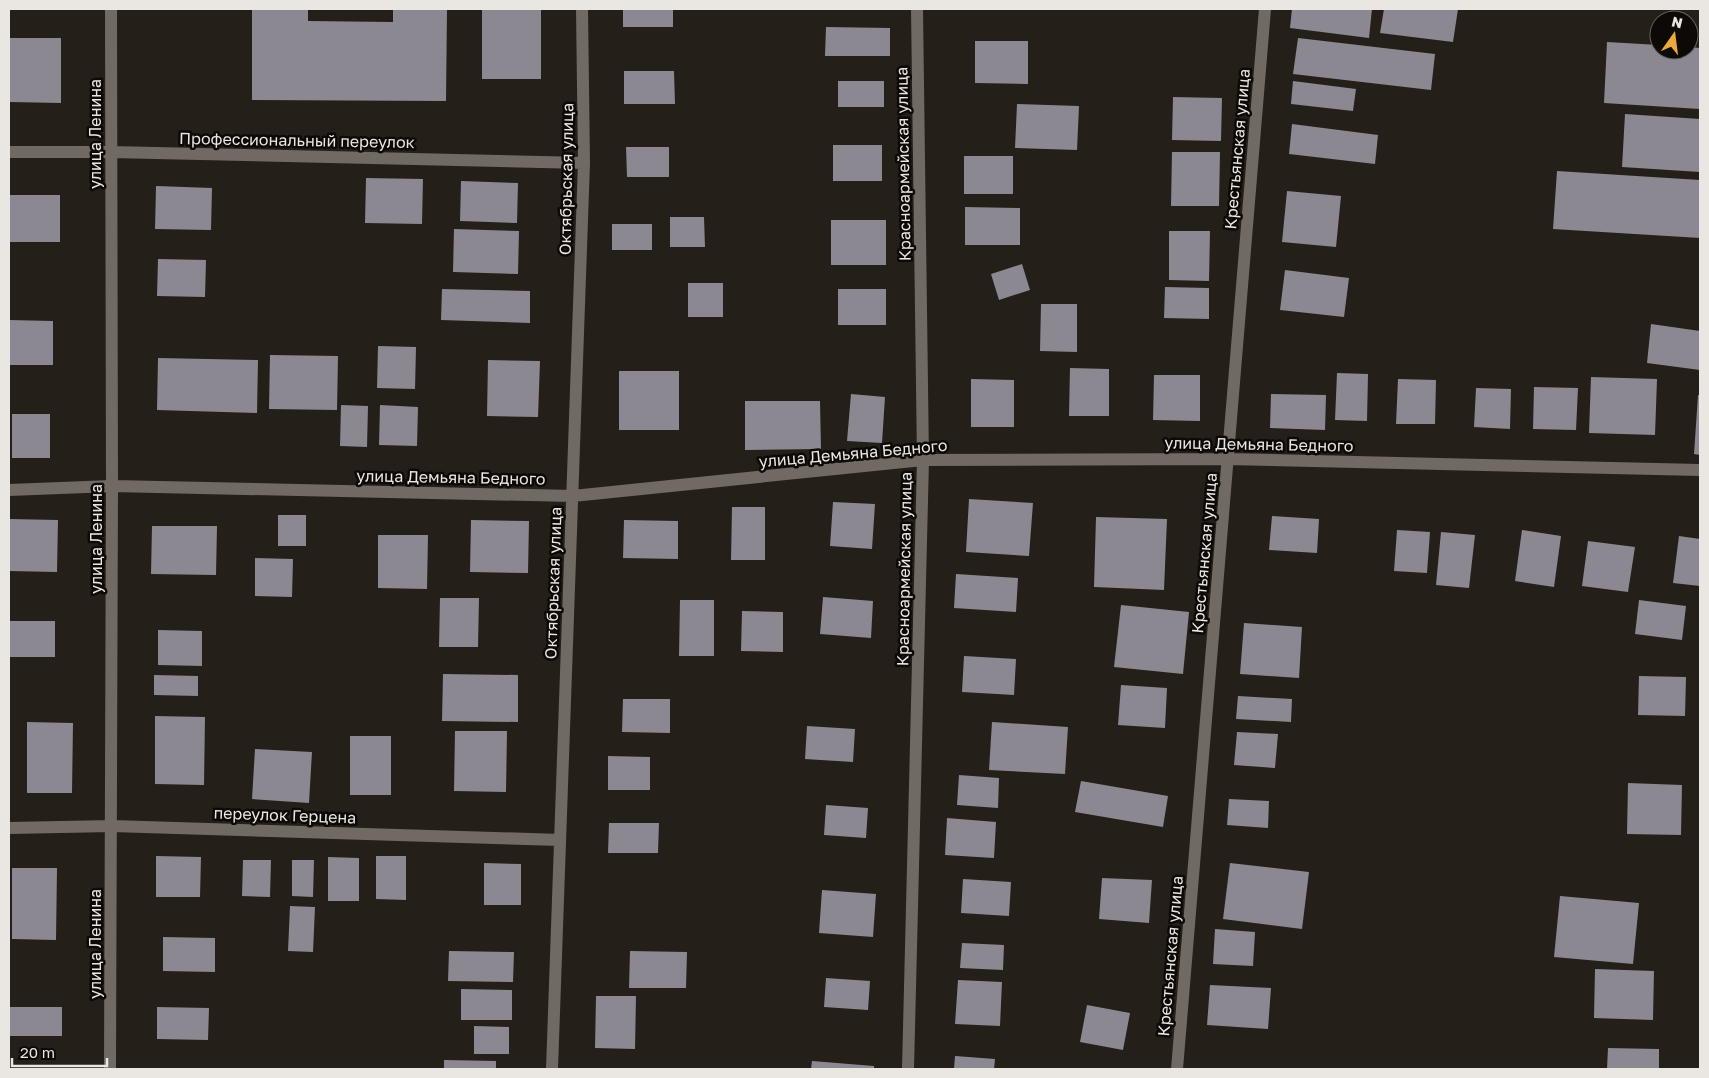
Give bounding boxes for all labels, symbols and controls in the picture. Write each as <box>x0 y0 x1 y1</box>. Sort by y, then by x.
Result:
north arrow <box>1649 10 1699 60</box>
text: N <box>1670 12 1684 31</box>
street label: Красноармейская улица <box>891 67 915 261</box>
street label: Крестьянская улица <box>1220 68 1254 230</box>
street label: улица Ленина <box>85 79 105 189</box>
street label: Октябрьская улица <box>555 103 577 255</box>
street label: Профессиональный переулок <box>179 128 415 152</box>
street label: улица Демьяна Бедного <box>1164 432 1354 456</box>
street label: улица Демьяна Бедного <box>758 435 948 471</box>
street label: улица Демьяна Бедного <box>356 465 546 489</box>
street label: Красноармейская улица <box>892 472 916 666</box>
street label: Крестьянская улица <box>1187 472 1221 634</box>
street label: улица Ленина <box>86 484 106 594</box>
street label: Октябрьская улица <box>540 506 566 660</box>
street label: переулок Герцена <box>213 803 357 827</box>
street label: Крестьянская улица <box>1153 875 1187 1037</box>
street label: улица Ленина <box>85 889 105 999</box>
scale bar <box>12 1036 108 1068</box>
text: 20 m <box>20 1043 55 1061</box>

